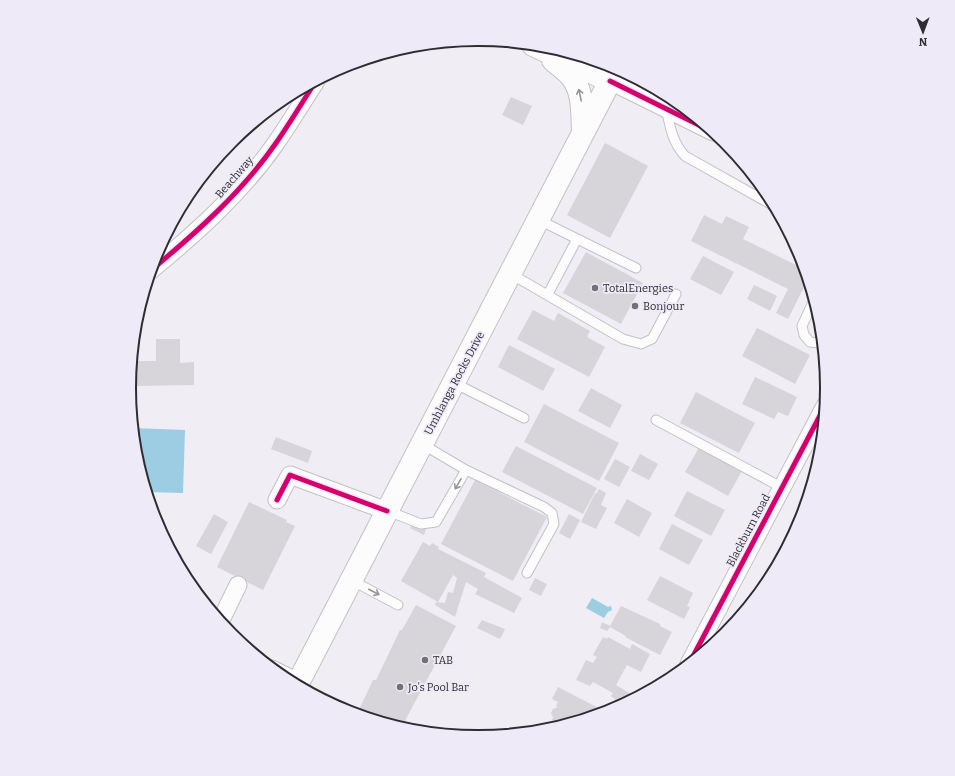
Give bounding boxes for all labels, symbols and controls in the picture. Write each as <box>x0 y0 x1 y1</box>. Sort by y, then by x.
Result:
north arrow <box>903 12 943 52</box>
text: N <box>918 35 928 48</box>
one-way arrow <box>575 89 583 102</box>
street label: Beachway <box>213 154 256 201</box>
place label: TotalEnergies <box>603 282 673 295</box>
marker: TotalEnergies <box>590 283 600 293</box>
place label: Bonjour <box>643 300 684 313</box>
marker: Bonjour <box>630 301 640 311</box>
street label: Umhlanga Rocks Drive <box>422 329 487 437</box>
one-way arrow <box>454 478 462 490</box>
street label: Blackburn Road <box>724 491 773 569</box>
one-way arrow <box>368 589 380 597</box>
place label: TAB <box>433 654 453 667</box>
marker: TAB <box>420 655 430 665</box>
place label: Jo's Pool Bar <box>407 681 469 694</box>
marker: Jo's Pool Bar <box>395 682 405 692</box>

